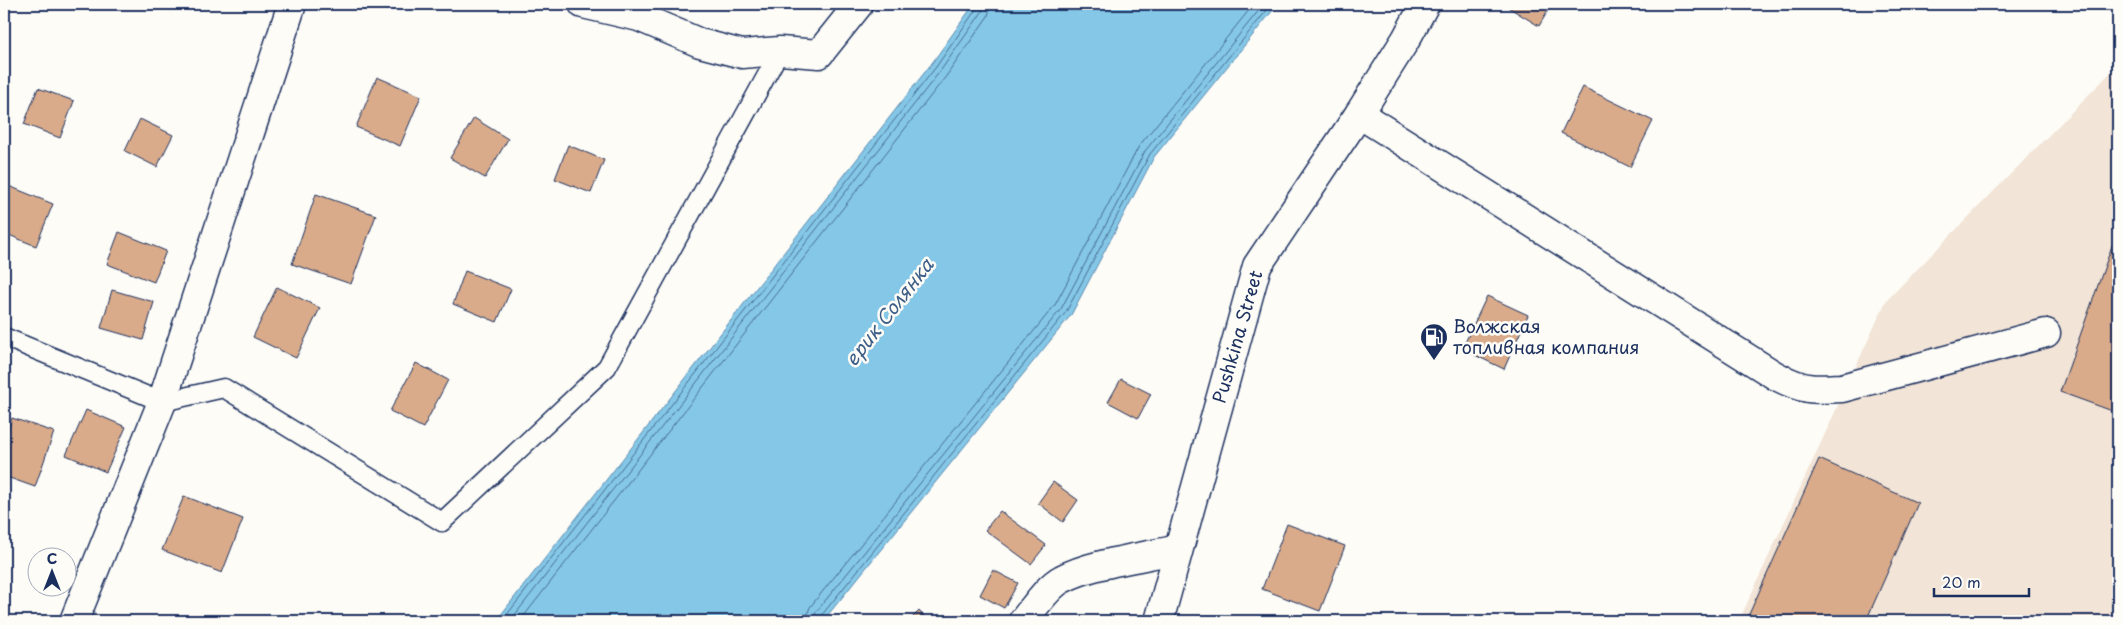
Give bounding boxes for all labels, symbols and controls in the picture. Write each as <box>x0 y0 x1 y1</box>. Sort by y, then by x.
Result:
water label: ерик Солянка <box>837 251 940 371</box>
street label: Pushkina Street <box>1205 267 1268 406</box>
place label: Волжская топливная компания <box>1453 312 1639 360</box>
fuel station icon: Волжская топливная компания <box>1419 322 1449 361</box>
north arrow <box>28 548 78 598</box>
text: С <box>47 548 57 569</box>
scale bar <box>1934 565 2030 597</box>
text: 20 m <box>1942 570 1981 593</box>

